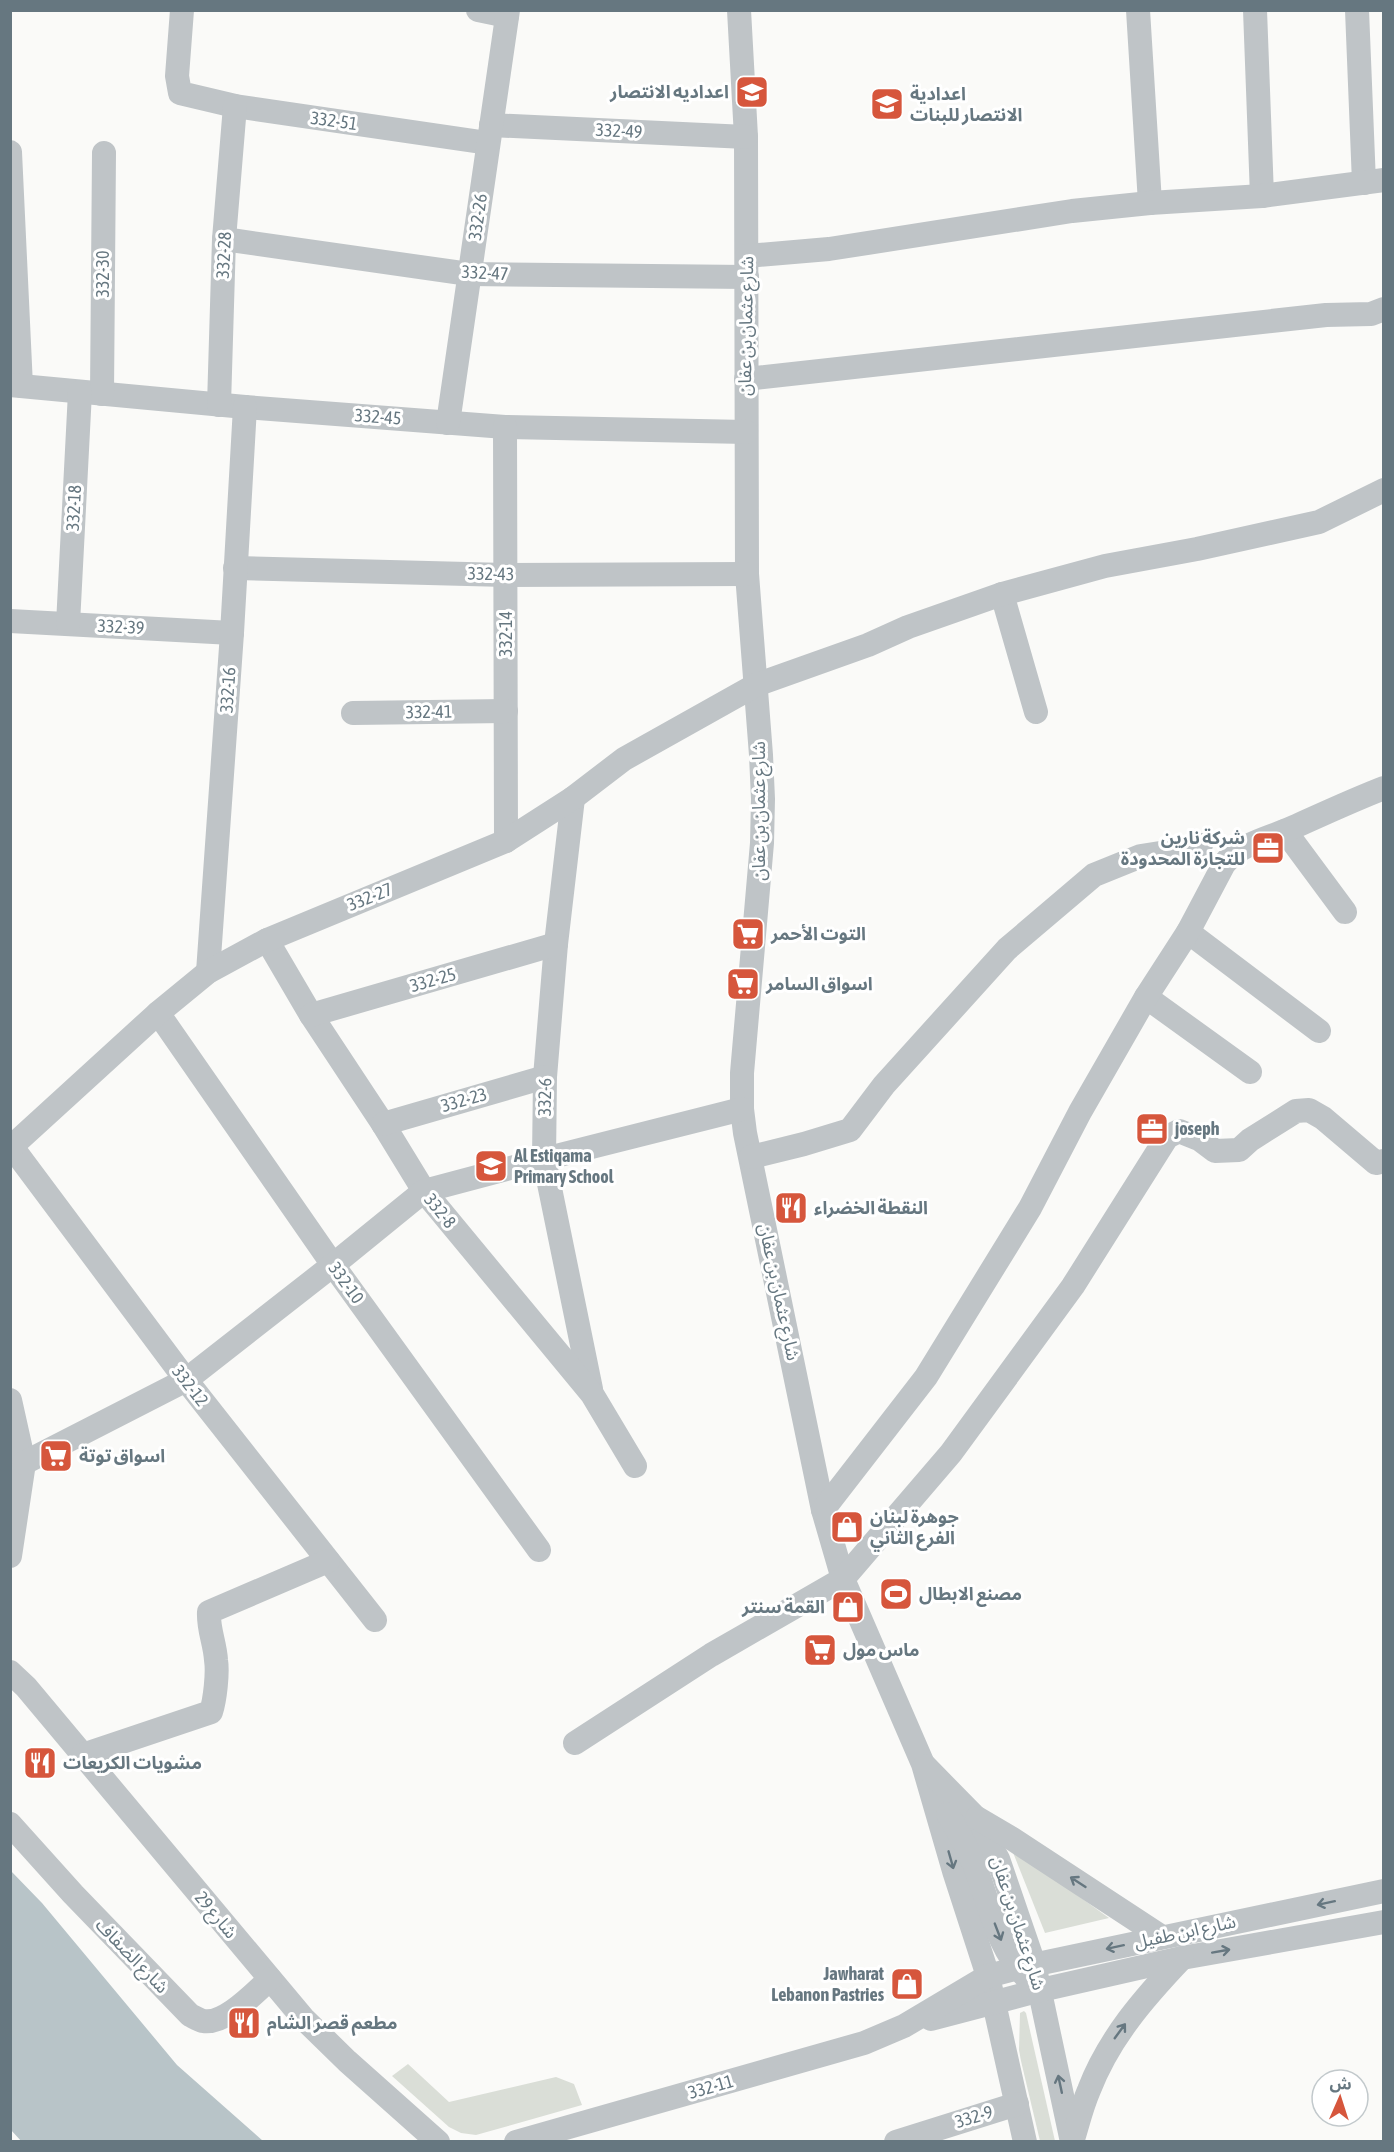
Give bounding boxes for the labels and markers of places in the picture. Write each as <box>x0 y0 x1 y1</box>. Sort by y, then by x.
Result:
school or university icon: اعداديه الانتصار <box>734 74 770 110</box>
place label: اعداديه الانتصار <box>609 81 729 103</box>
place label: اعدادية الانتصار للبنات <box>910 83 1023 126</box>
school or university icon: اعدادية الانتصار للبنات <box>869 86 905 122</box>
place label: شركة نارين للتجارة المحدودة <box>1121 827 1245 870</box>
office icon: شركة نارين للتجارة المحدودة <box>1250 830 1286 866</box>
supermarket icon: التوت الأحمر <box>730 916 766 952</box>
place label: التوت الأحمر <box>770 923 866 945</box>
supermarket icon: اسواق السامر <box>725 966 761 1002</box>
place label: اسواق السامر <box>765 973 873 995</box>
office icon: joseph <box>1134 1111 1170 1147</box>
place label: joseph <box>1174 1118 1220 1139</box>
place label: Al Estiqama Primary School <box>513 1145 614 1187</box>
school or university icon: Al Estiqama Primary School <box>473 1148 509 1184</box>
restaurant icon: النقطة الخضراء <box>773 1190 809 1226</box>
place label: النقطة الخضراء <box>814 1197 928 1219</box>
supermarket icon: اسواق توتة <box>38 1438 74 1474</box>
place label: اسواق توتة <box>79 1445 165 1466</box>
place label: جوهرة لبنان الفرع الثاني <box>870 1506 959 1552</box>
shop icon: جوهرة لبنان الفرع الثاني <box>829 1509 865 1545</box>
sports icon: مصنع الابطال <box>878 1576 914 1612</box>
place label: مصنع الابطال <box>919 1583 1022 1607</box>
shop icon: القمة سنتر <box>830 1589 866 1625</box>
place label: القمة سنتر <box>741 1596 825 1618</box>
supermarket icon: ماس مول <box>802 1632 838 1668</box>
place label: ماس مول <box>843 1639 920 1661</box>
restaurant icon: مشويات الكريعات <box>22 1745 58 1781</box>
place label: مشويات الكريعات <box>63 1752 202 1774</box>
place label: Jawharat Lebanon Pastries <box>771 1963 885 2005</box>
shop icon: Jawharat Lebanon Pastries <box>889 1966 925 2002</box>
restaurant icon: مطعم قصر الشام <box>226 2005 262 2041</box>
place label: مطعم قصر الشام <box>267 2012 397 2036</box>

